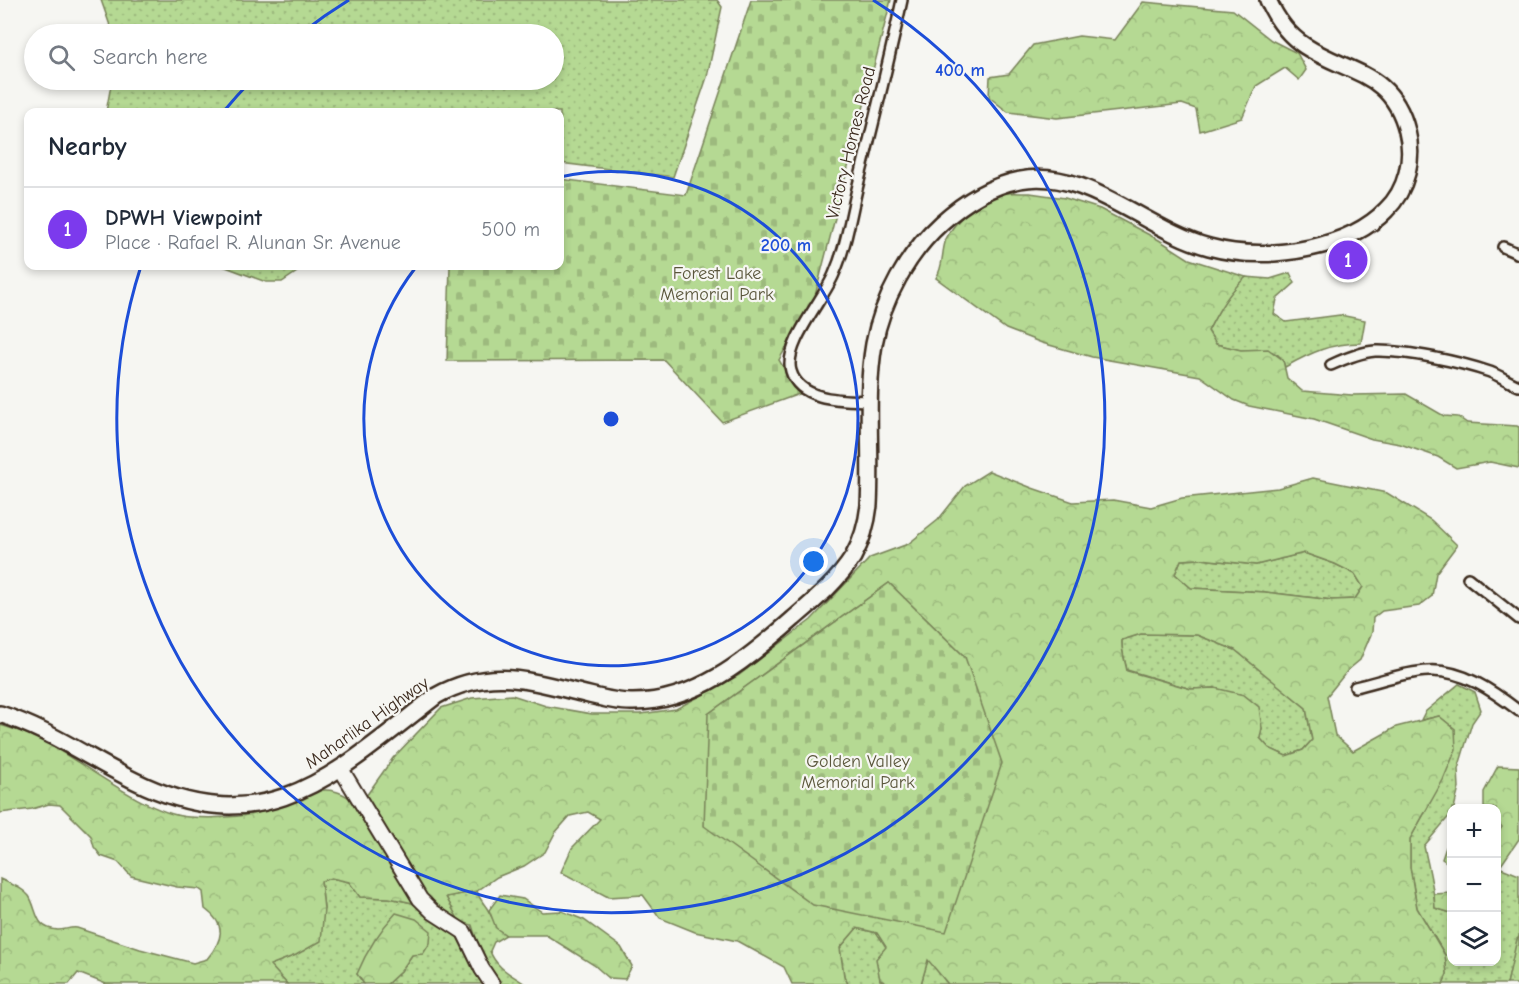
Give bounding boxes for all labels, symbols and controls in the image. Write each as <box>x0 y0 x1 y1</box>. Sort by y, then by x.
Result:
search box <box>24 24 564 90</box>
icon: search <box>45 41 78 74</box>
text: Search here <box>93 44 208 70</box>
text: 400 m <box>935 60 985 81</box>
street label: Victory Homes Road <box>822 64 880 222</box>
text: Nearby <box>48 132 127 162</box>
text: DPWH Viewpoint <box>105 205 262 231</box>
text: 1 <box>64 218 71 241</box>
text: 500 m <box>482 218 540 241</box>
text: Place · Rafael R. Alunan Sr. Avenue <box>105 231 401 254</box>
text: 200 m <box>761 235 811 256</box>
pin: 1 <box>1328 238 1368 282</box>
park label: Forest Lake Memorial Park <box>660 263 774 305</box>
centre of rings <box>601 409 621 429</box>
your location <box>799 547 828 576</box>
street label: Maharlika Highway <box>301 672 434 774</box>
park label: Golden Valley Memorial Park <box>801 751 915 793</box>
map controls <box>1447 804 1501 966</box>
button: + <box>1447 804 1501 858</box>
button: − <box>1447 858 1501 912</box>
button: layers <box>1447 912 1501 966</box>

